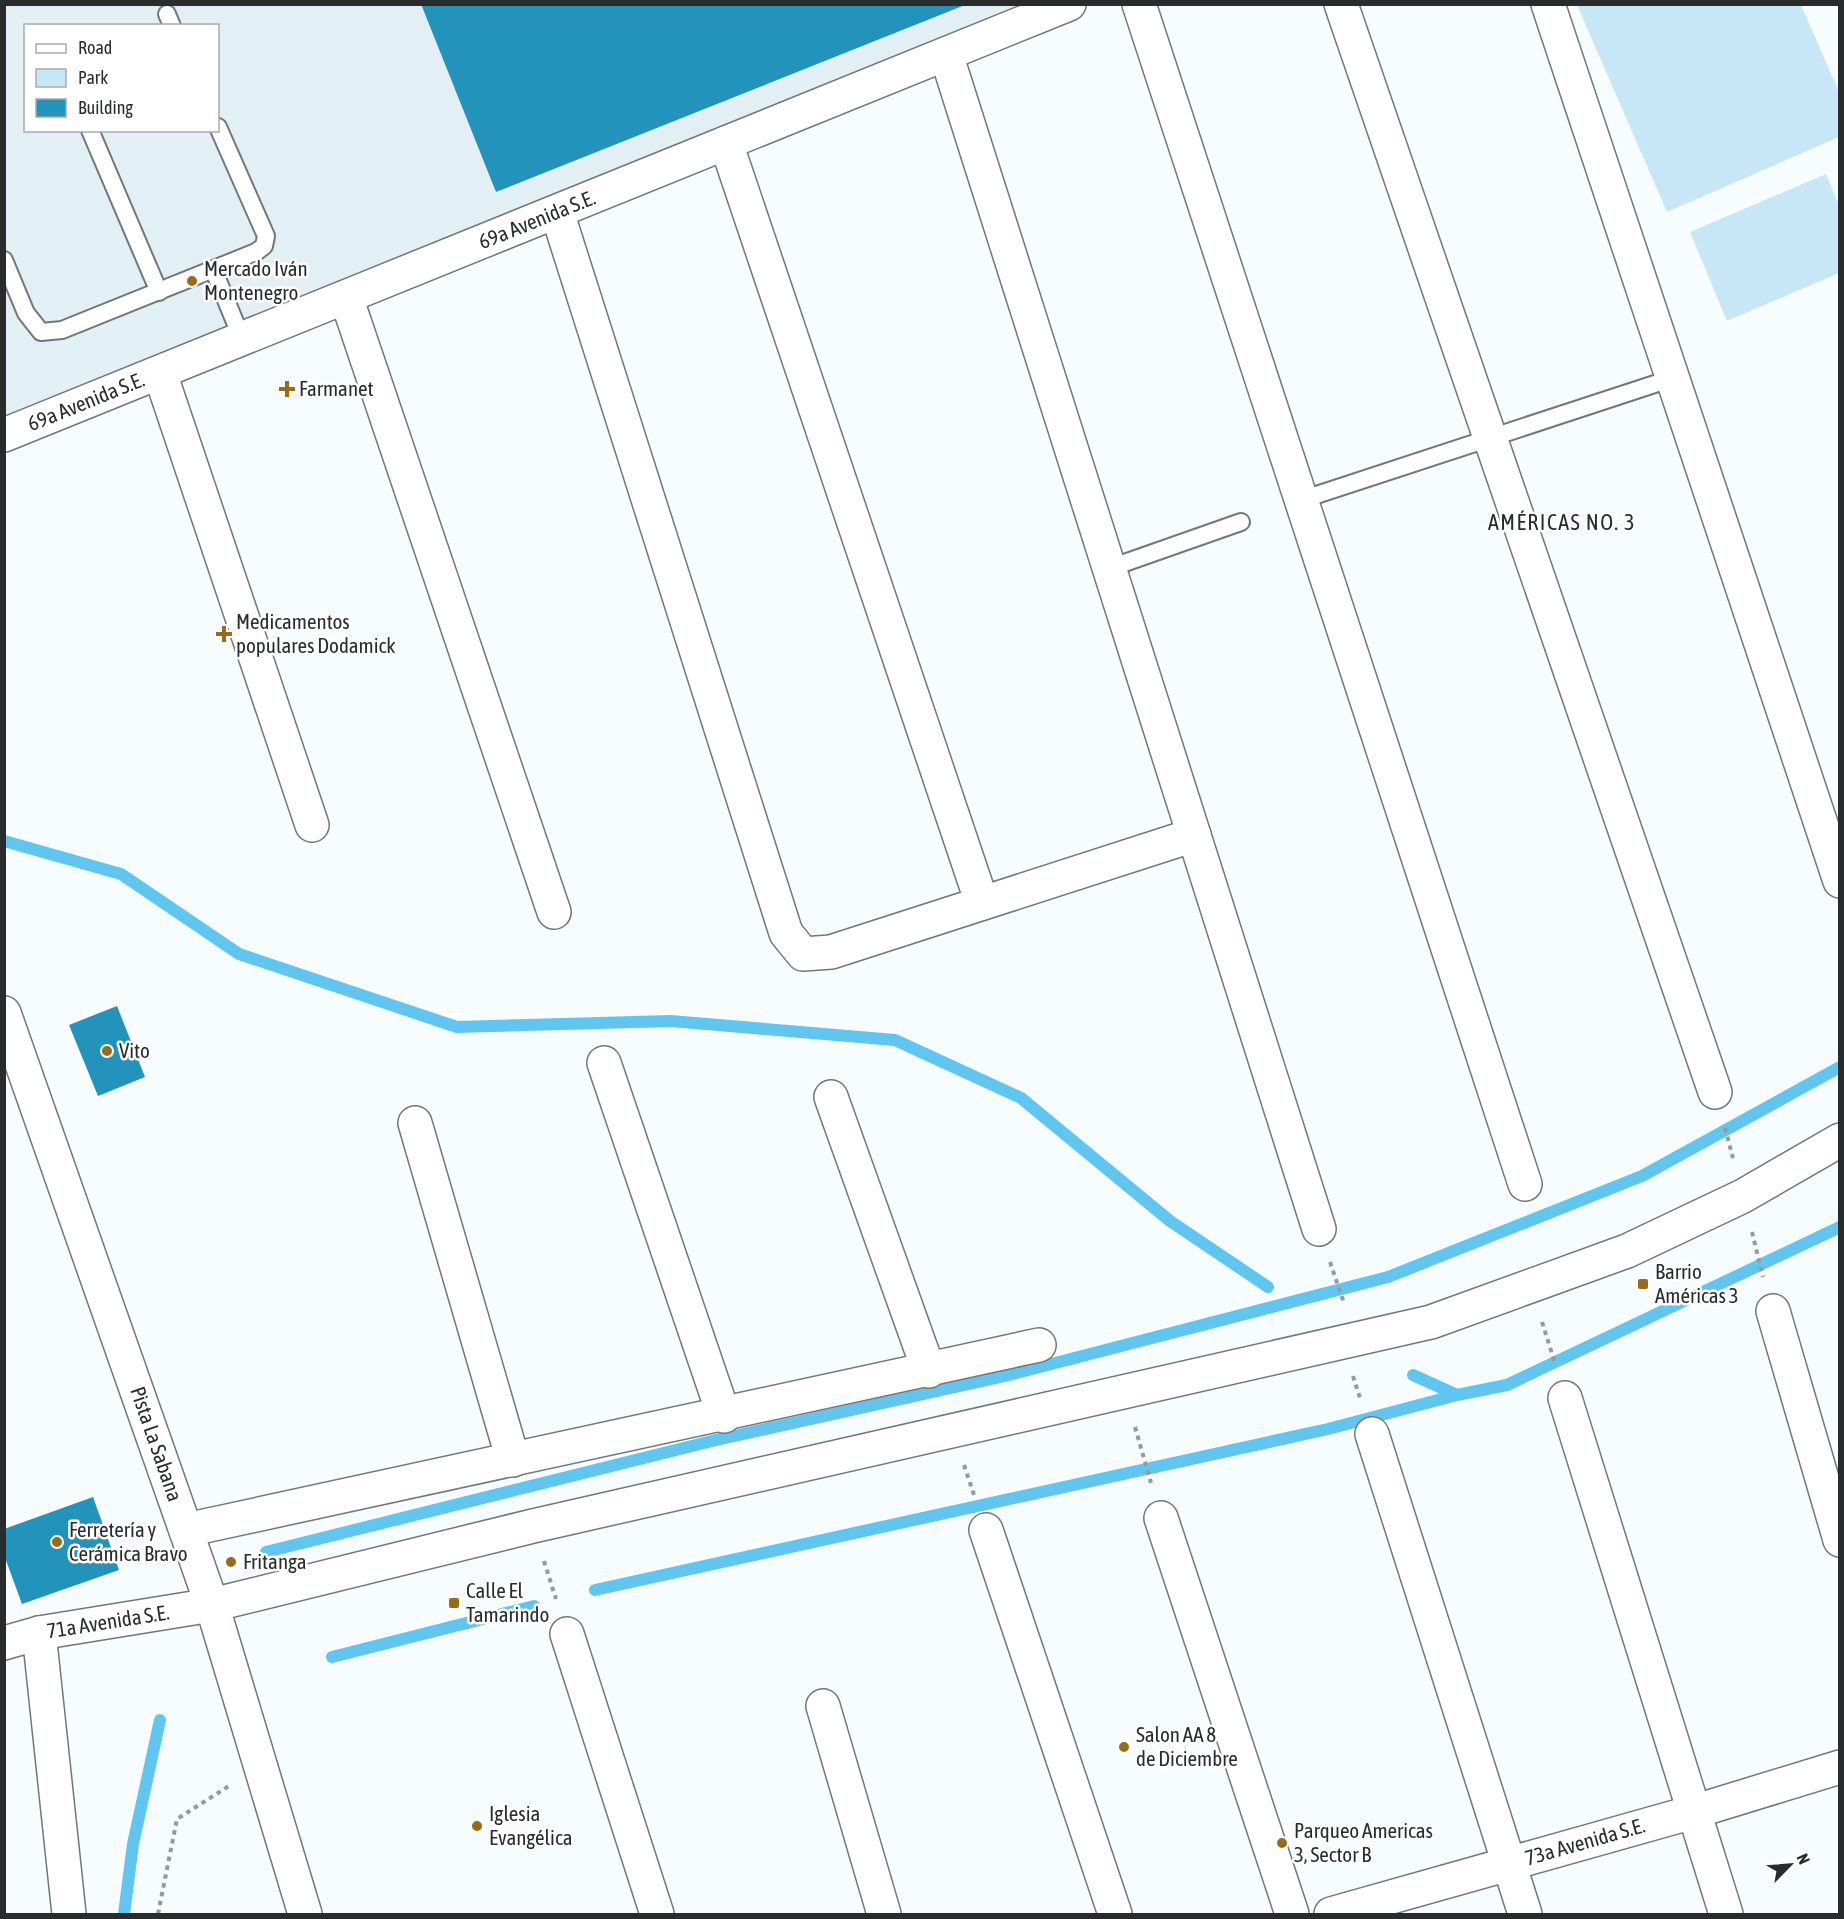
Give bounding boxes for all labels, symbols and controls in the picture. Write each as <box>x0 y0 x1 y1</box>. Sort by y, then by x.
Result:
legend <box>24 24 219 132</box>
text: Road <box>78 37 112 58</box>
text: Park <box>78 67 108 88</box>
text: Building <box>78 97 133 118</box>
street label: 69a Avenida S.E. <box>475 185 598 253</box>
place label: Mercado Iván Montenegro <box>204 256 308 304</box>
marker: Mercado Iván Montenegro <box>185 274 199 288</box>
street label: 69a Avenida S.E. <box>24 367 147 435</box>
place label: Farmanet <box>299 376 374 400</box>
marker: Farmanet <box>280 382 294 396</box>
district label: AMÉRICAS NO. 3 <box>1488 509 1636 535</box>
place label: Medicamentos populares Dodamick <box>236 609 396 657</box>
marker: Medicamentos populares Dodamick <box>217 627 231 641</box>
place label: Vito <box>119 1038 150 1062</box>
marker: Vito <box>100 1044 114 1058</box>
place label: Barrio Américas 3 <box>1655 1259 1739 1307</box>
marker: Barrio Américas 3 <box>1636 1277 1650 1291</box>
street label: Pista La Sabana <box>126 1383 188 1504</box>
place label: Ferretería y Cerámica Bravo <box>69 1517 188 1565</box>
marker: Ferretería y Cerámica Bravo <box>50 1535 64 1549</box>
place label: Fritanga <box>243 1549 306 1573</box>
marker: Fritanga <box>224 1555 238 1569</box>
place label: Calle El Tamarindo <box>466 1578 549 1626</box>
marker: Calle El Tamarindo <box>447 1596 461 1610</box>
street label: 71a Avenida S.E. <box>45 1599 171 1643</box>
place label: Salon AA 8 de Diciembre <box>1136 1722 1238 1770</box>
marker: Salon AA 8 de Diciembre <box>1117 1740 1131 1754</box>
place label: Iglesia Evangélica <box>489 1801 572 1849</box>
street label: 73a Avenida S.E. <box>1522 1812 1647 1870</box>
place label: Parqueo Americas 3, Sector B <box>1294 1818 1433 1866</box>
marker: Iglesia Evangélica <box>470 1819 484 1833</box>
north arrow <box>1760 1835 1820 1895</box>
marker: Parqueo Americas 3, Sector B <box>1275 1836 1289 1850</box>
text: N <box>1793 1851 1814 1867</box>

